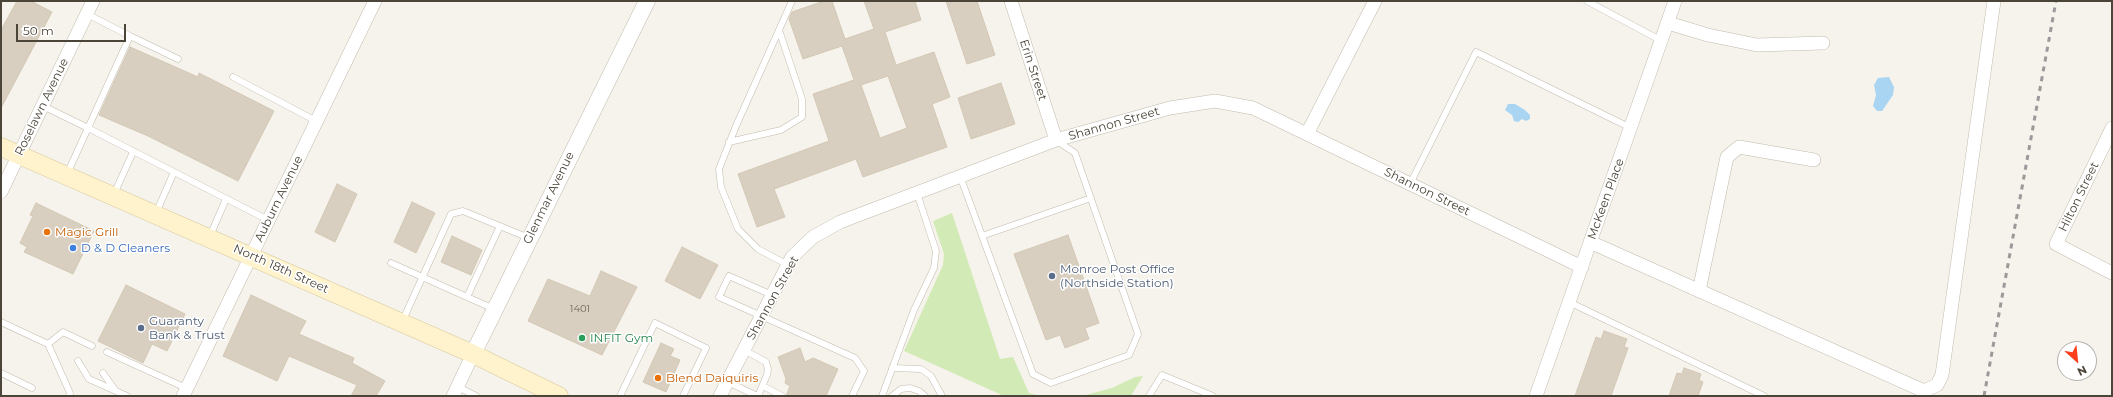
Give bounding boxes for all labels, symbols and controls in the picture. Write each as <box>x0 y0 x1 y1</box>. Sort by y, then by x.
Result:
scale bar <box>18 16 128 42</box>
text: 50 m <box>23 23 54 38</box>
street label: Erin Street <box>1016 38 1050 102</box>
street label: Roselawn Avenue <box>12 56 72 158</box>
street label: Shannon Street <box>1067 104 1161 144</box>
street label: Glenmar Avenue <box>520 149 578 247</box>
street label: Auburn Avenue <box>252 154 306 244</box>
street label: McKeen Place <box>1585 157 1627 241</box>
street label: Hilton Street <box>2056 160 2102 234</box>
street label: Shannon Street <box>1382 165 1472 219</box>
place label: Magic Grill <box>55 225 119 239</box>
marker: Magic Grill <box>42 227 52 237</box>
place label: D & D Cleaners <box>81 241 170 255</box>
street label: North 18th Street <box>231 242 331 296</box>
marker: D & D Cleaners <box>68 243 78 253</box>
street label: Shannon Street <box>744 253 802 343</box>
place label: Monroe Post Office (Northside Station) <box>1060 262 1175 290</box>
marker: Monroe Post Office (Northside Station) <box>1047 271 1057 281</box>
house number: 1401 <box>570 303 590 315</box>
place label: Guaranty Bank & Trust <box>149 314 225 342</box>
marker: Guaranty Bank & Trust <box>136 323 146 333</box>
place label: INFIT Gym <box>590 331 653 345</box>
marker: INFIT Gym <box>577 333 587 343</box>
north arrow <box>2057 341 2097 381</box>
text: N <box>2075 363 2089 379</box>
place label: Blend Daiquiris <box>666 371 758 385</box>
marker: Blend Daiquiris <box>653 373 663 383</box>

